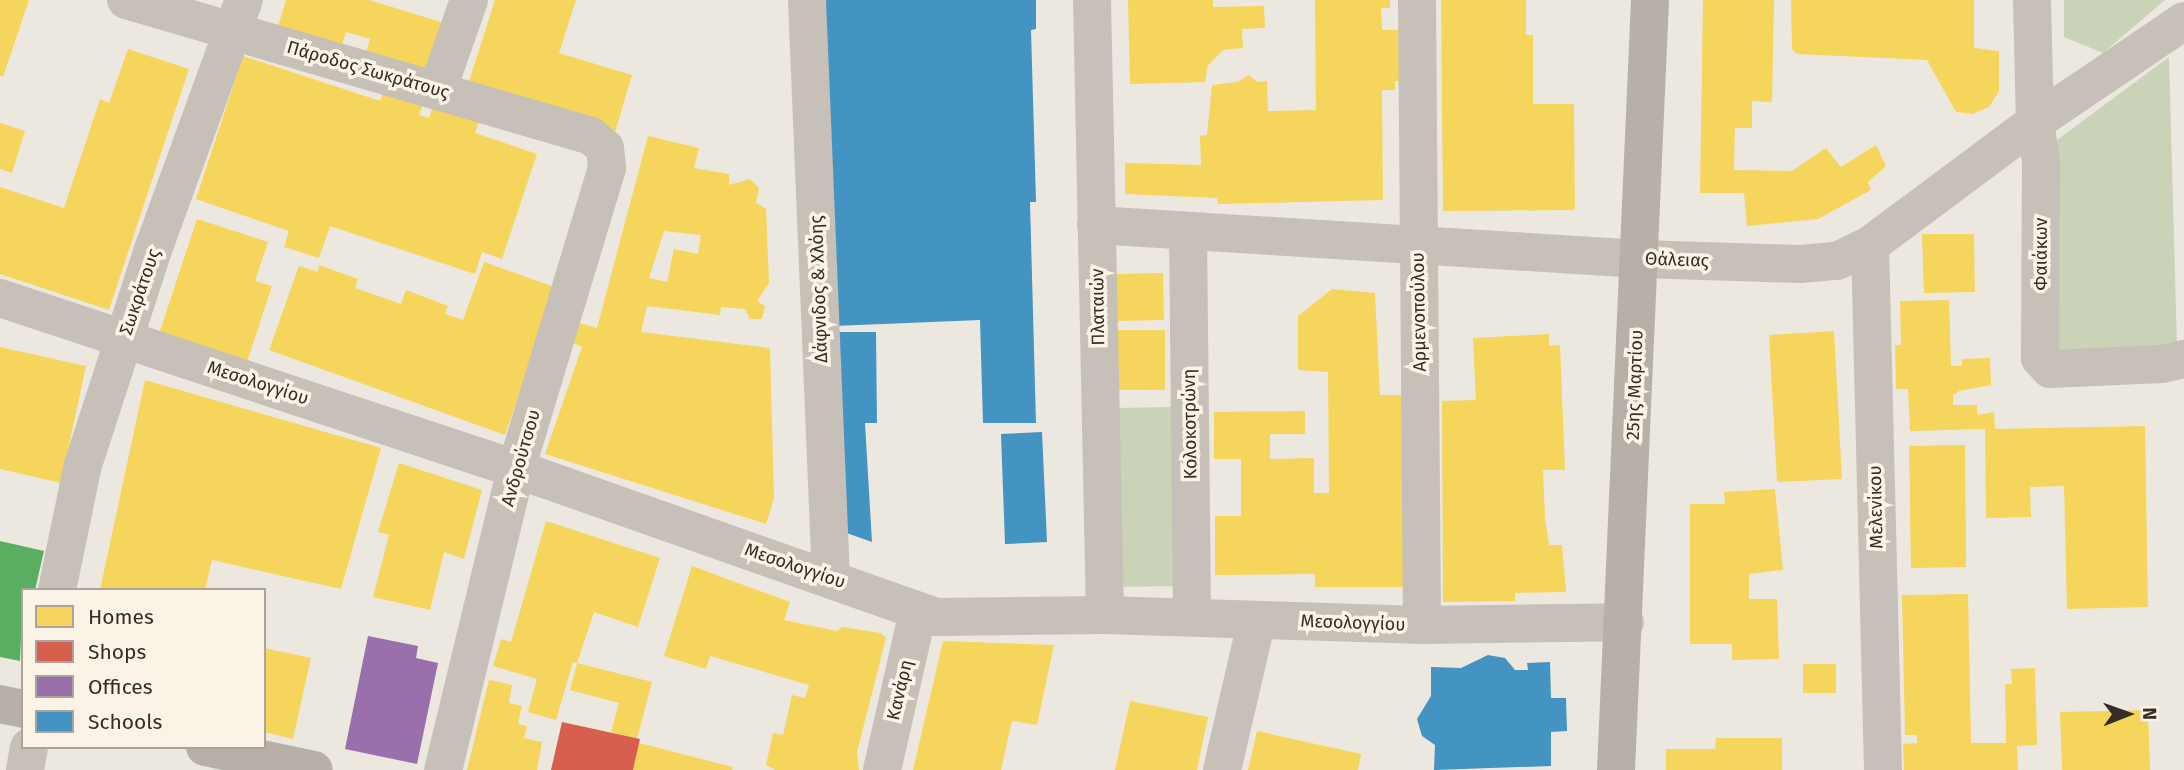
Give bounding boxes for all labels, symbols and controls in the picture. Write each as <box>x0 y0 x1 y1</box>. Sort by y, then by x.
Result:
street label: Πάροδος Σωκράτους <box>284 36 452 104</box>
street label: Δάφνιδος & Χλόης <box>806 215 832 363</box>
street label: Φαιάκων <box>2030 218 2052 290</box>
street label: Σωκράτους <box>115 246 165 338</box>
street label: Θάλειας <box>1645 248 1709 272</box>
street label: Αρμενοπούλου <box>1407 252 1431 372</box>
street label: Πλαταιών <box>1087 268 1109 346</box>
street label: 25ης Μαρτίου <box>1622 329 1648 441</box>
street label: Μεσολογγίου <box>205 356 311 410</box>
street label: Κολοκοτρώνη <box>1178 368 1202 480</box>
street label: Ανδρούτσου <box>497 407 545 509</box>
street label: Μελενίκου <box>1864 465 1888 549</box>
street label: Μεσολογγίου <box>742 539 848 593</box>
legend <box>21 588 266 749</box>
text: Homes <box>88 604 154 630</box>
street label: Μεσολογγίου <box>1300 610 1406 636</box>
text: Shops <box>88 639 146 665</box>
street label: Κανάρη <box>883 658 917 722</box>
text: Offices <box>88 674 153 700</box>
north arrow <box>2093 679 2163 749</box>
text: N <box>2138 707 2161 720</box>
text: Schools <box>88 709 162 735</box>

